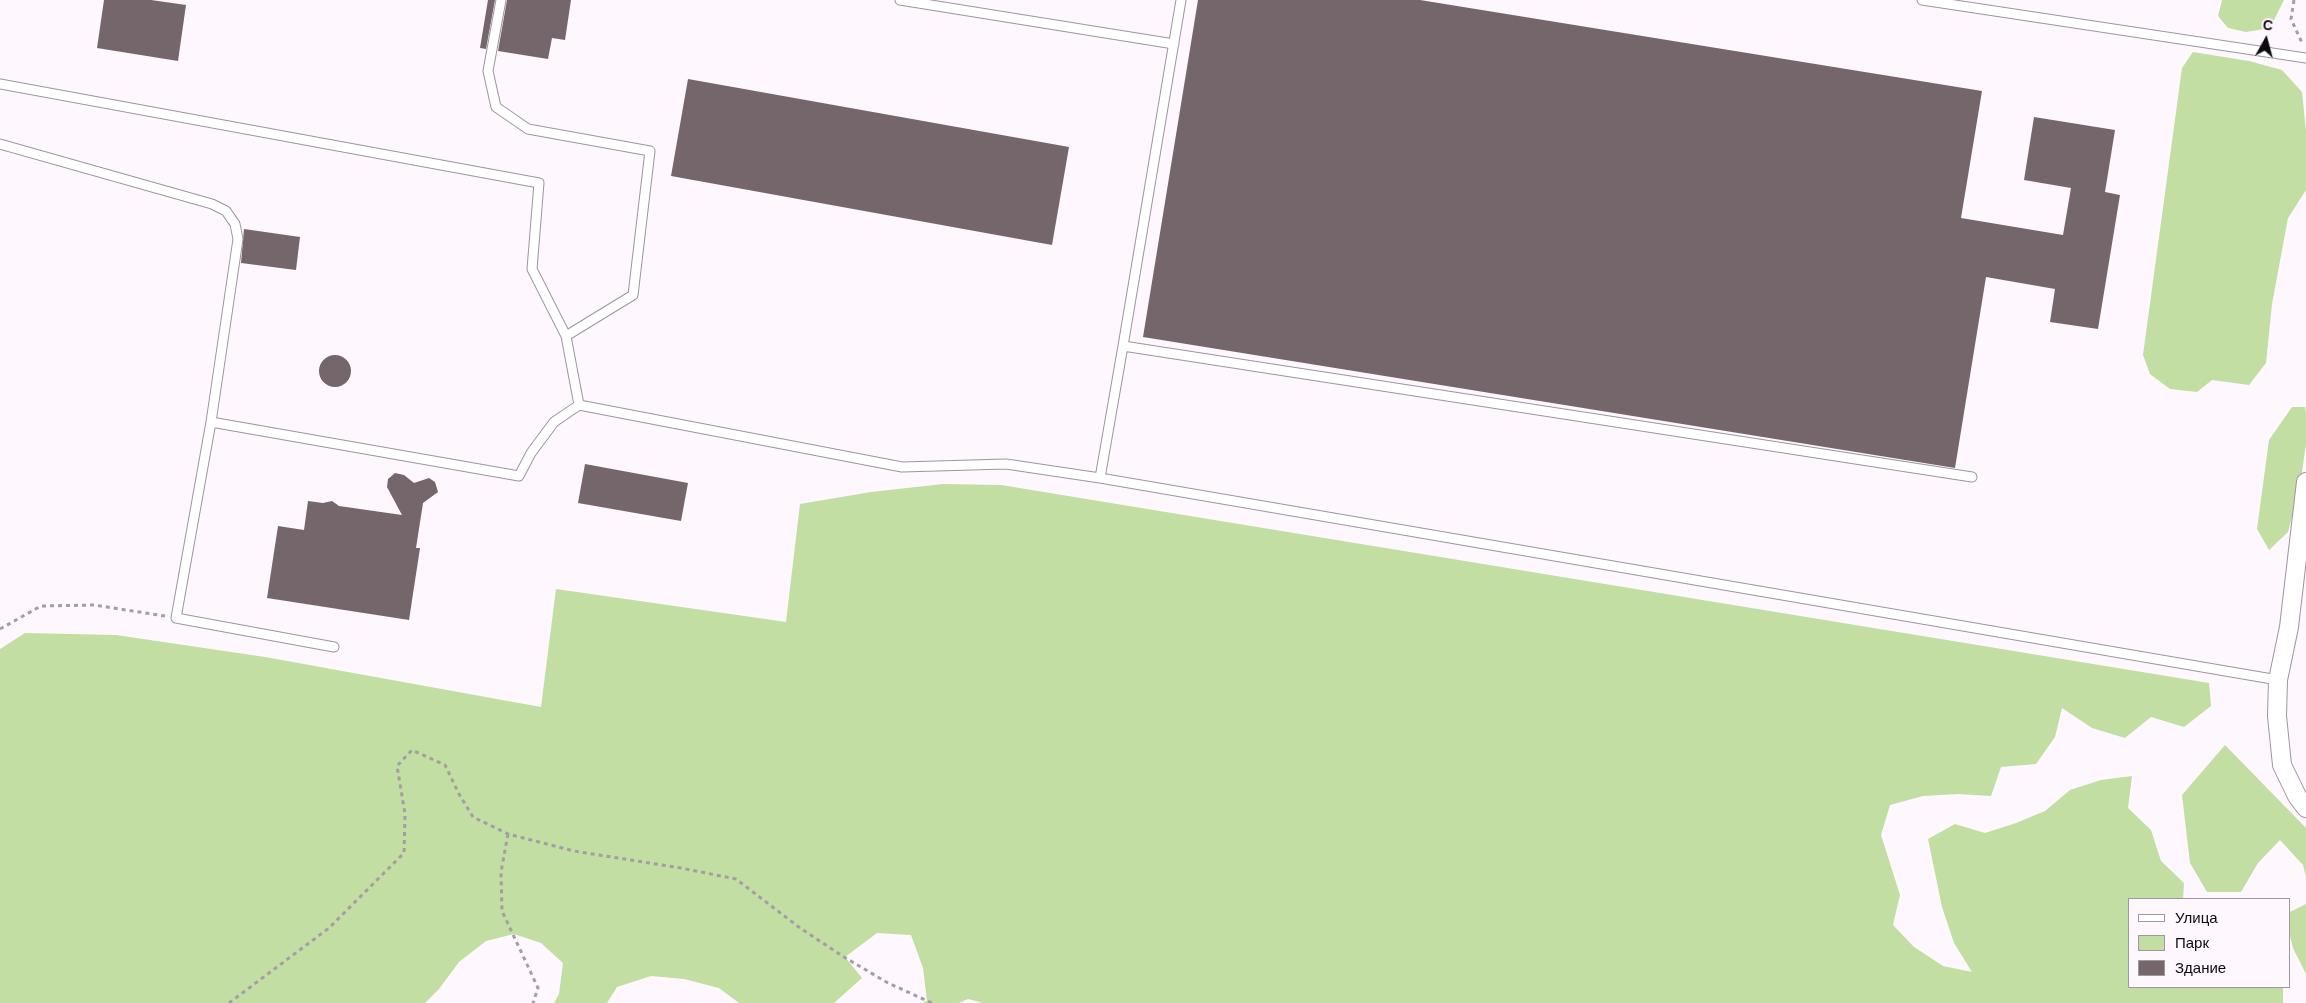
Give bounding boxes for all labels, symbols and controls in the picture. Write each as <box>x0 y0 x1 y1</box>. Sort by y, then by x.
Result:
north arrow <box>2241 15 2291 65</box>
text: С <box>2262 17 2274 34</box>
legend <box>2128 898 2291 988</box>
text: Улица <box>2175 909 2218 926</box>
text: Парк <box>2175 934 2209 951</box>
text: Здание <box>2175 959 2226 976</box>

